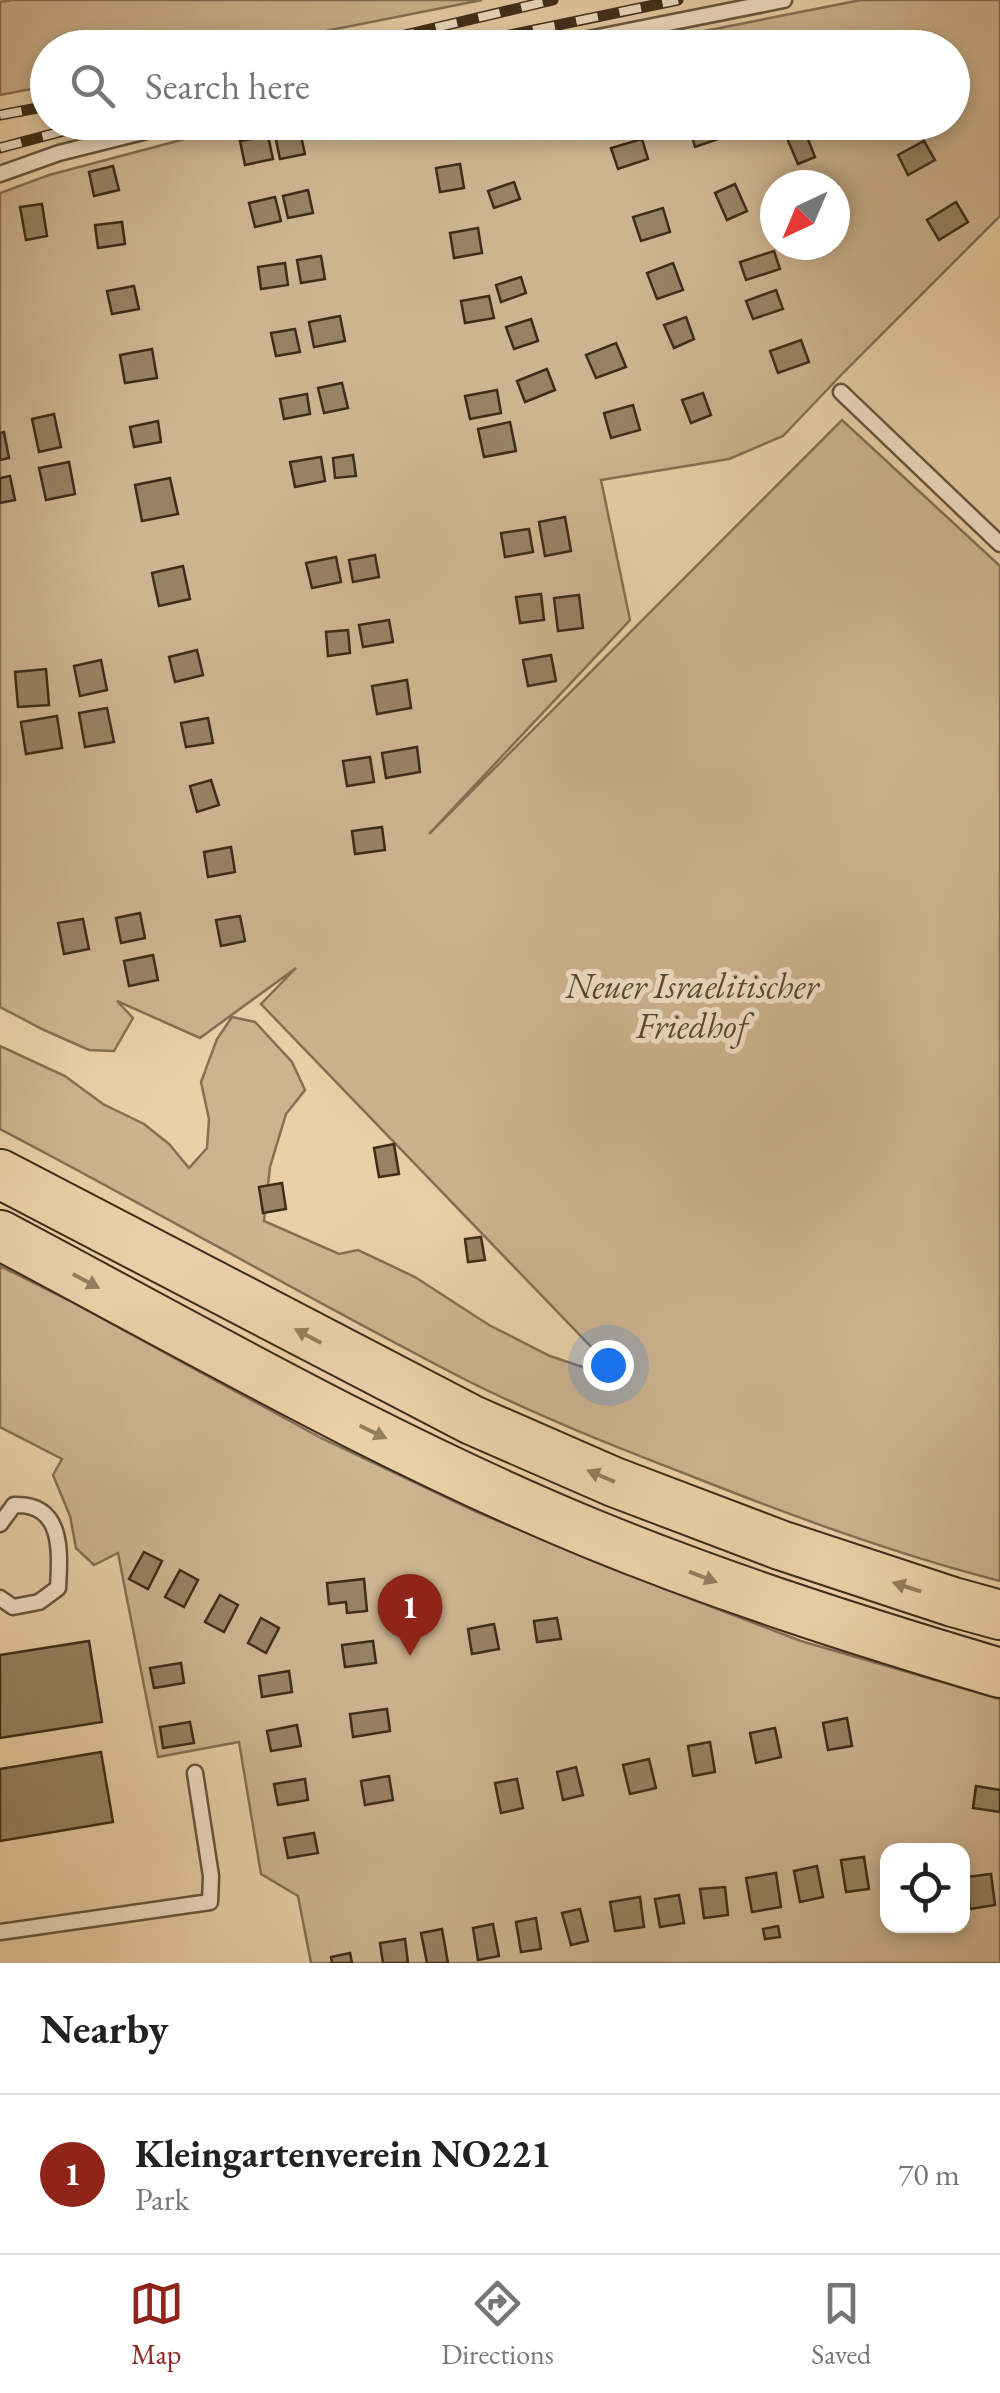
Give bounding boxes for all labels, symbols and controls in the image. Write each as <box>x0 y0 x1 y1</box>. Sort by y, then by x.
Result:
search box <box>30 30 970 140</box>
icon: search <box>65 58 120 113</box>
text: Search here <box>145 61 310 110</box>
north arrow <box>760 170 850 260</box>
park label: Neuer Israelitischer Friedhof <box>564 963 821 1049</box>
one-way arrow <box>72 1272 101 1289</box>
one-way arrow <box>294 1328 323 1345</box>
your location <box>583 1340 634 1391</box>
one-way arrow <box>359 1424 388 1441</box>
one-way arrow <box>586 1468 616 1484</box>
one-way arrow <box>688 1569 718 1585</box>
pin: 1 <box>378 1574 442 1656</box>
one-way arrow <box>891 1579 921 1594</box>
map controls <box>880 1843 970 1933</box>
button: locate <box>880 1843 970 1933</box>
text: Nearby <box>40 2001 169 2056</box>
text: Kleingartenverein NO221 <box>135 2129 551 2178</box>
text: 1 <box>64 2153 81 2195</box>
text: 70 m <box>898 2153 960 2195</box>
text: Park <box>135 2178 190 2220</box>
tab: Map <box>129 2276 184 2372</box>
tab: Directions <box>441 2276 554 2372</box>
tab: Saved <box>811 2276 871 2372</box>

